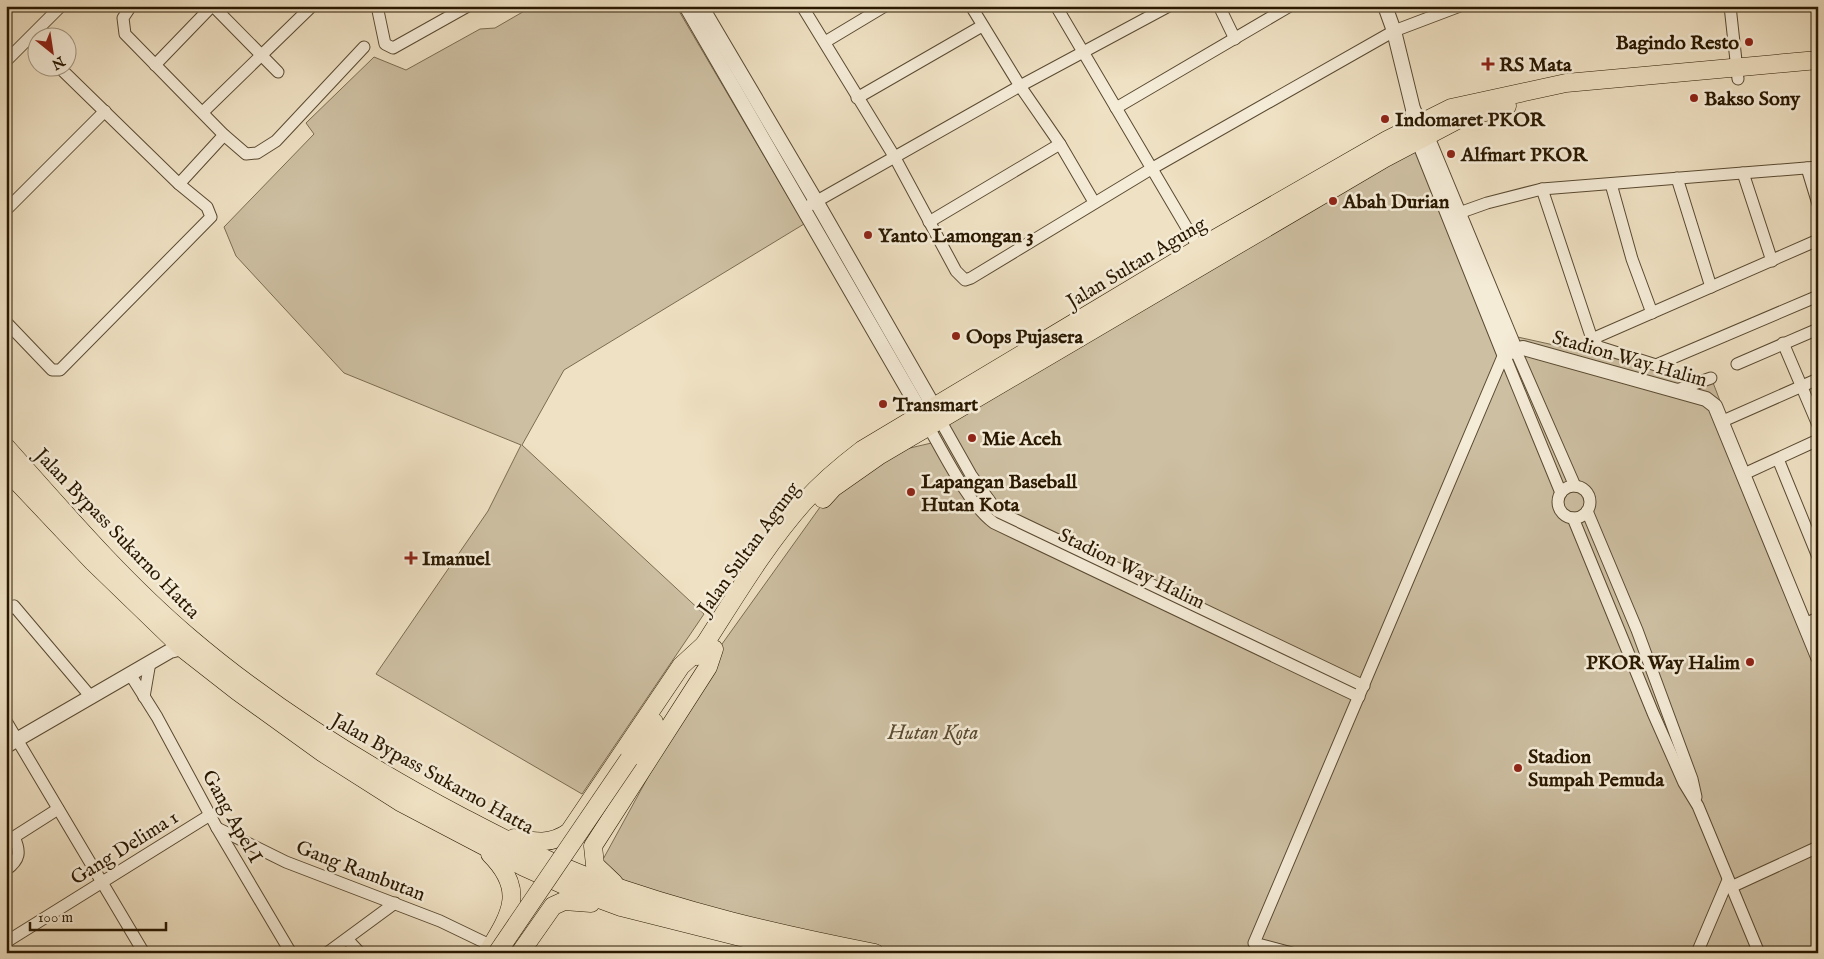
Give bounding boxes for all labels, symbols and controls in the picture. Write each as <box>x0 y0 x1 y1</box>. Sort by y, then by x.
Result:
north arrow <box>28 28 78 78</box>
place label: Bagindo Resto <box>1616 31 1739 56</box>
marker: Bagindo Resto <box>1743 36 1755 48</box>
text: N <box>48 51 69 73</box>
place label: RS Mata <box>1499 53 1572 78</box>
marker: RS Mata <box>1481 57 1495 71</box>
place label: Bakso Sony <box>1704 87 1801 112</box>
marker: Bakso Sony <box>1688 92 1700 104</box>
place label: Indomaret PKOR <box>1395 108 1547 133</box>
marker: Indomaret PKOR <box>1379 113 1391 125</box>
place label: Alfmart PKOR <box>1460 143 1589 168</box>
marker: Alfmart PKOR <box>1445 148 1457 160</box>
place label: Abah Durian <box>1342 190 1450 215</box>
marker: Abah Durian <box>1327 195 1339 207</box>
street label: Jalan Sultan Agung <box>1061 211 1212 316</box>
place label: Yanto Lamongan 3 <box>878 224 1034 249</box>
marker: Yanto Lamongan 3 <box>862 229 874 241</box>
place label: Oops Pujasera <box>966 325 1083 350</box>
street label: Stadion Way Halim <box>1549 325 1710 394</box>
marker: Oops Pujasera <box>950 330 962 342</box>
place label: Transmart <box>892 393 978 418</box>
marker: Transmart <box>877 398 889 410</box>
place label: Mie Aceh <box>982 427 1062 452</box>
marker: Mie Aceh <box>966 432 978 444</box>
street label: Jalan Bypass Sukarno Hatta <box>27 442 205 625</box>
place label: Lapangan Baseball Hutan Kota <box>921 470 1077 518</box>
street label: Jalan Sultan Agung <box>691 477 807 622</box>
marker: Lapangan Baseball Hutan Kota <box>905 486 917 498</box>
street label: Stadion Way Halim <box>1054 523 1209 616</box>
place label: Imanuel <box>422 547 491 572</box>
marker: Imanuel <box>404 551 418 565</box>
place label: PKOR Way Halim <box>1586 651 1741 676</box>
marker: PKOR Way Halim <box>1744 656 1756 668</box>
street label: Jalan Bypass Sukarno Hatta <box>325 707 538 841</box>
park label: Hutan Kota <box>887 721 978 746</box>
place label: Stadion Sumpah Pemuda <box>1528 745 1664 793</box>
marker: Stadion Sumpah Pemuda <box>1512 762 1524 774</box>
street label: Gang Apel I <box>196 766 268 868</box>
street label: Gang Delima 1 <box>66 805 183 891</box>
street label: Gang Rambutan <box>292 835 429 908</box>
scale bar <box>30 899 166 931</box>
text: 100 m <box>38 908 74 927</box>

